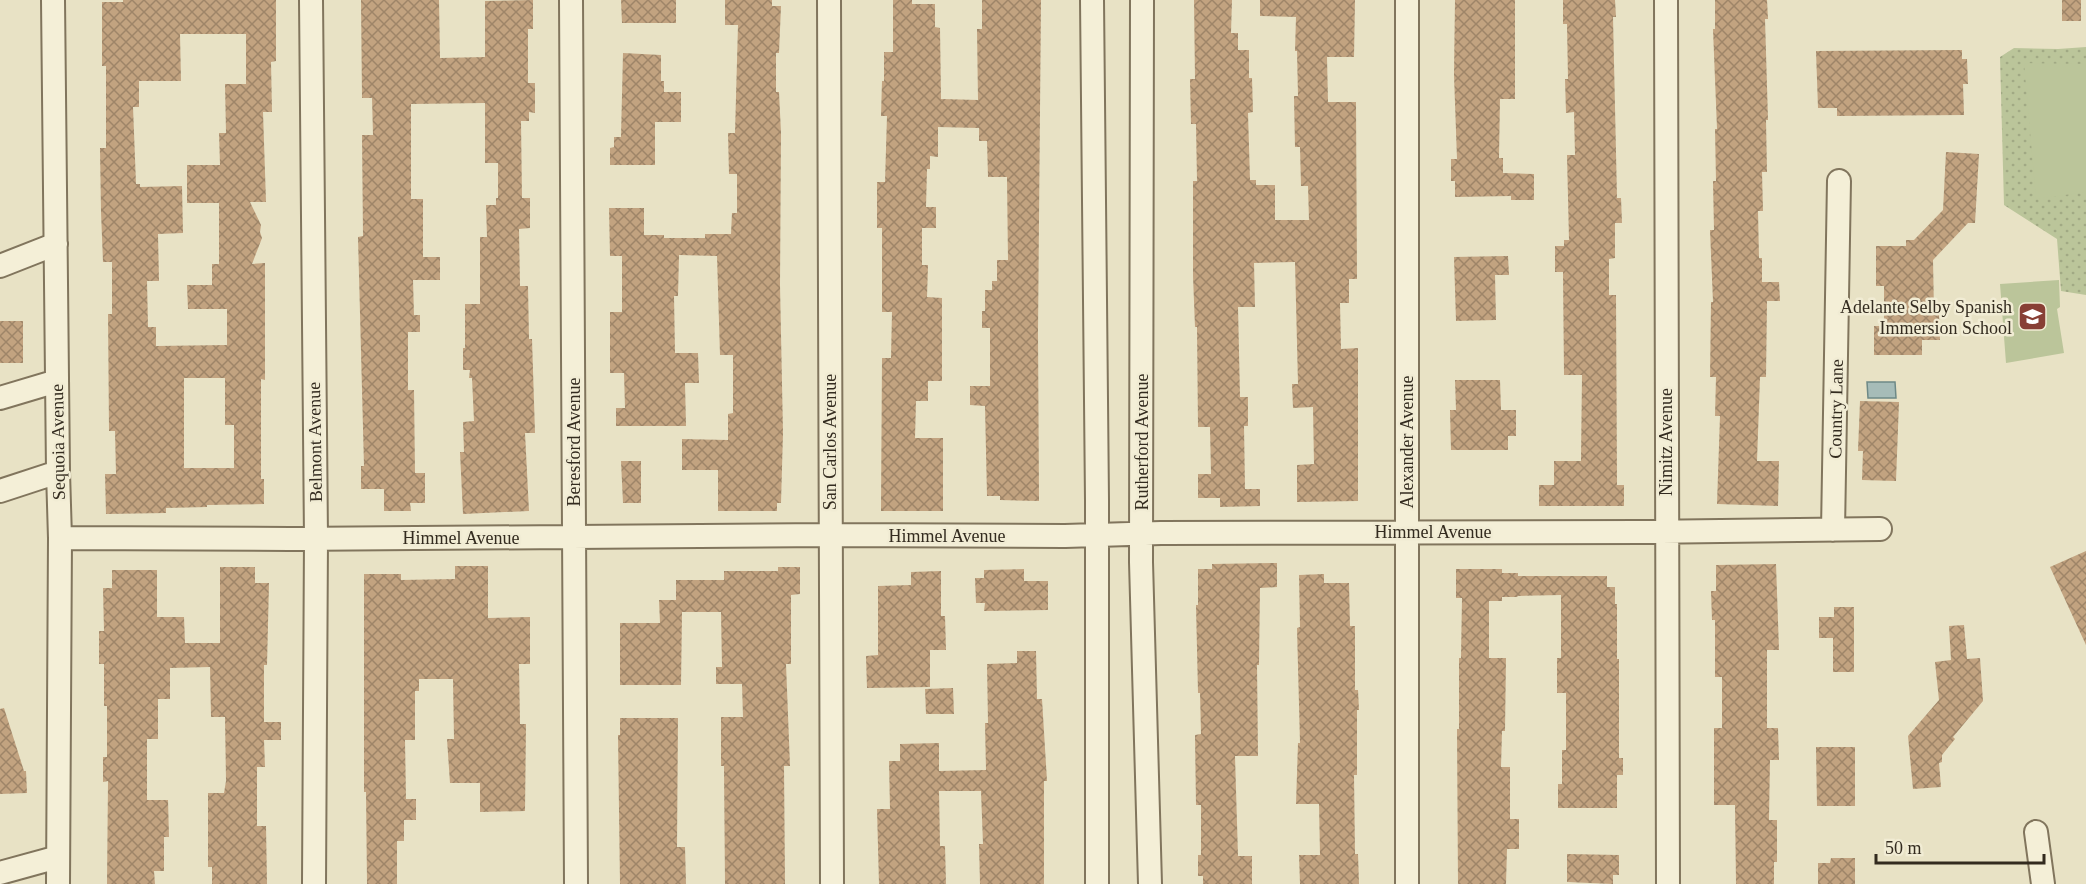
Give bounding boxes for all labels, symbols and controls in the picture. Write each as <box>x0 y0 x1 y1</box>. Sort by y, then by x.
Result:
place label: Adelante Selby Spanish Immersion School <box>1840 297 2012 338</box>
school or university icon: Adelante Selby Spanish Immersion School <box>2017 301 2049 333</box>
street label: Country Lane <box>1825 359 1847 459</box>
street label: Rutherford Avenue <box>1132 373 1152 511</box>
street label: San Carlos Avenue <box>820 374 840 510</box>
street label: Alexander Avenue <box>1397 375 1417 509</box>
street label: Beresford Avenue <box>564 377 584 507</box>
street label: Belmont Avenue <box>304 382 326 502</box>
street label: Sequoia Avenue <box>47 384 69 500</box>
street label: Nimitz Avenue <box>1656 388 1676 496</box>
street label: Himmel Avenue <box>1374 522 1492 542</box>
street label: Himmel Avenue <box>888 526 1006 546</box>
street label: Himmel Avenue <box>402 528 520 548</box>
scale bar <box>1876 827 2044 865</box>
text: 50 m <box>1885 838 1922 858</box>

